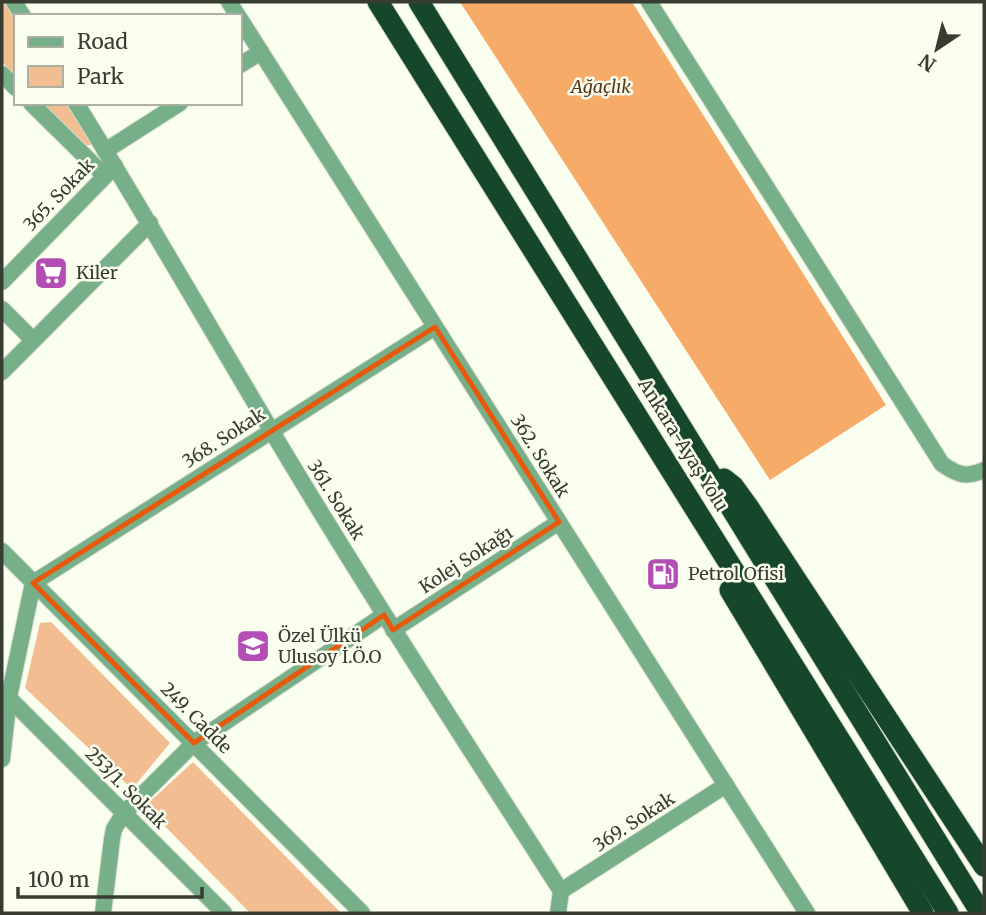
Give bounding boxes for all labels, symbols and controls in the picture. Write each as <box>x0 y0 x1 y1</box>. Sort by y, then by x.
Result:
legend <box>14 14 242 105</box>
north arrow <box>902 14 972 84</box>
text: Road <box>77 28 128 55</box>
text: N <box>914 49 940 77</box>
text: Park <box>77 63 124 90</box>
park label: Ağaçlık <box>569 75 631 98</box>
street label: 365. Sokak <box>18 153 99 236</box>
supermarket icon: Kiler <box>32 254 70 292</box>
place label: Kiler <box>76 261 118 284</box>
street label: Ankara-Ayaş Yolu <box>633 373 734 516</box>
street label: 368. Sokak <box>178 402 270 473</box>
street label: 362. Sokak <box>506 410 575 502</box>
street label: 361. Sokak <box>303 455 370 545</box>
street label: Kolej Sokağı <box>415 521 517 598</box>
fuel station icon: Petrol Ofisi <box>644 555 682 593</box>
place label: Petrol Ofisi <box>688 562 784 585</box>
place label: Özel Ülkü Ulusoy İ.Ö.O <box>278 624 382 668</box>
school or university icon: Özel Ülkü Ulusoy İ.Ö.O <box>234 627 272 665</box>
street label: 249. Cadde <box>156 677 237 758</box>
street label: 253/1. Sokak <box>81 742 172 834</box>
street label: 369. Sokak <box>589 786 679 856</box>
scale bar <box>18 856 201 900</box>
text: 100 m <box>28 866 90 893</box>

